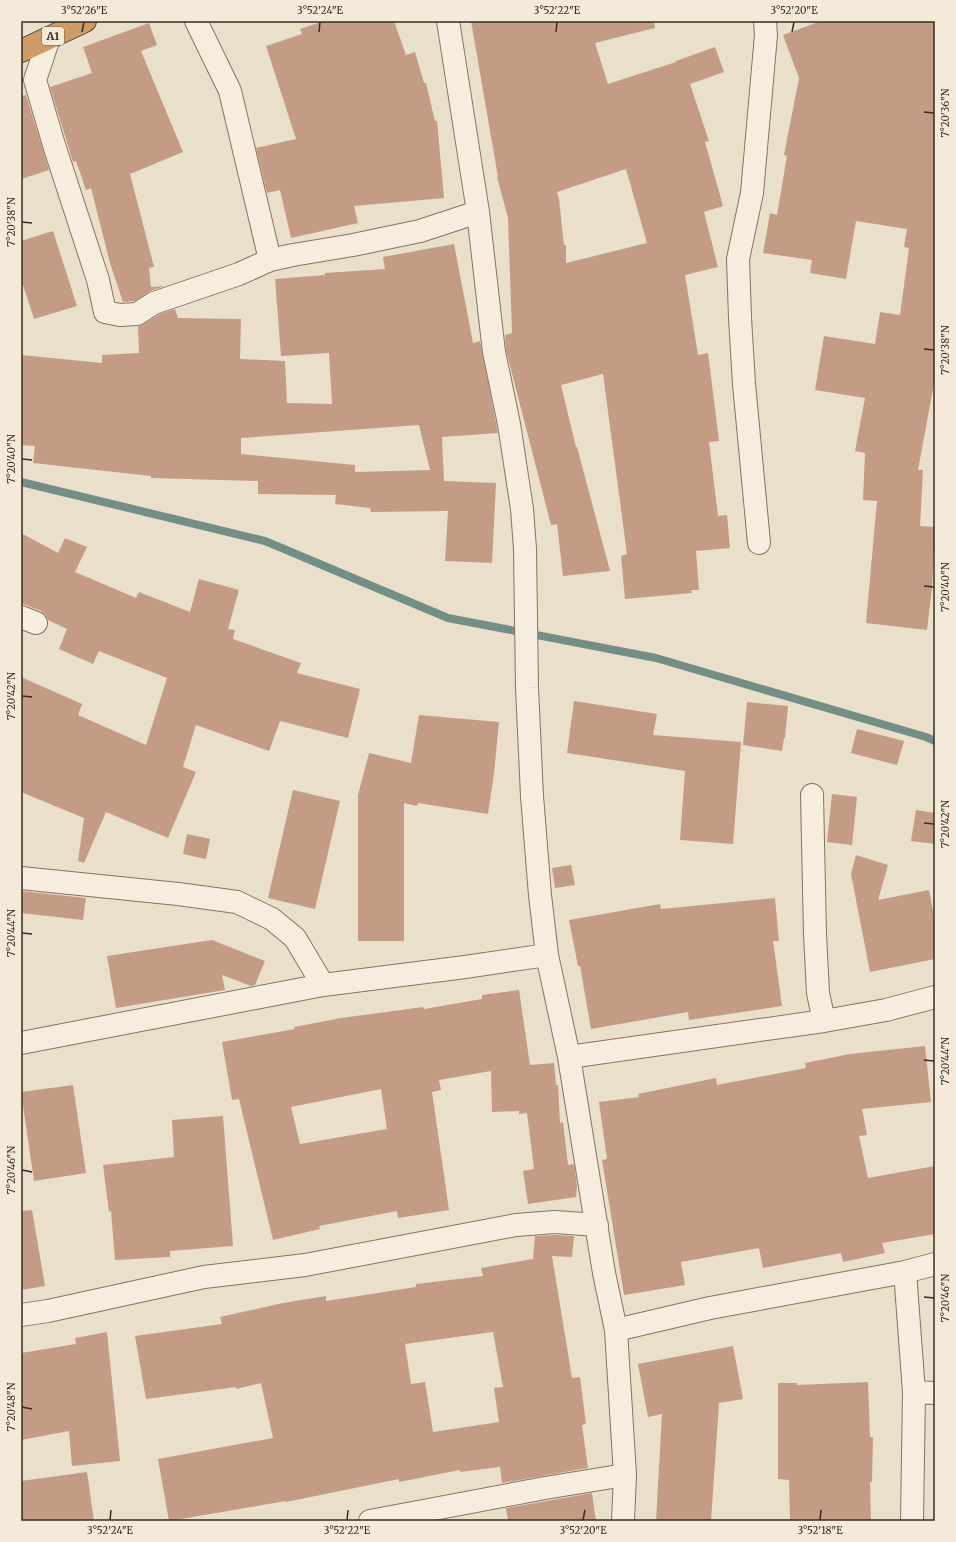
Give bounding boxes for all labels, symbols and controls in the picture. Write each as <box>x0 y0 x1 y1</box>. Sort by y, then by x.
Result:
text: 3°52'26"E <box>61 4 108 17</box>
text: 3°52'24"E <box>297 4 344 17</box>
text: 3°52'22"E <box>534 4 581 17</box>
text: 3°52'20"E <box>770 4 818 17</box>
road number: A1 <box>42 27 64 45</box>
text: 7°20'36"N <box>939 88 952 137</box>
text: 7°20'38"N <box>5 197 18 247</box>
text: 7°20'38"N <box>939 325 952 375</box>
text: 7°20'40"N <box>5 434 18 484</box>
text: 7°20'40"N <box>939 562 952 612</box>
text: 7°20'42"N <box>5 672 18 720</box>
text: 7°20'42"N <box>939 800 952 848</box>
text: 7°20'44"N <box>5 909 18 957</box>
text: 7°20'44"N <box>939 1037 952 1085</box>
text: 7°20'46"N <box>5 1146 18 1194</box>
text: 7°20'46"N <box>939 1274 952 1322</box>
text: 7°20'48"N <box>5 1382 18 1431</box>
text: 3°52'24"E <box>87 1524 134 1537</box>
text: 3°52'22"E <box>324 1524 371 1537</box>
text: 3°52'20"E <box>559 1524 607 1537</box>
text: 3°52'18"E <box>797 1524 843 1537</box>

